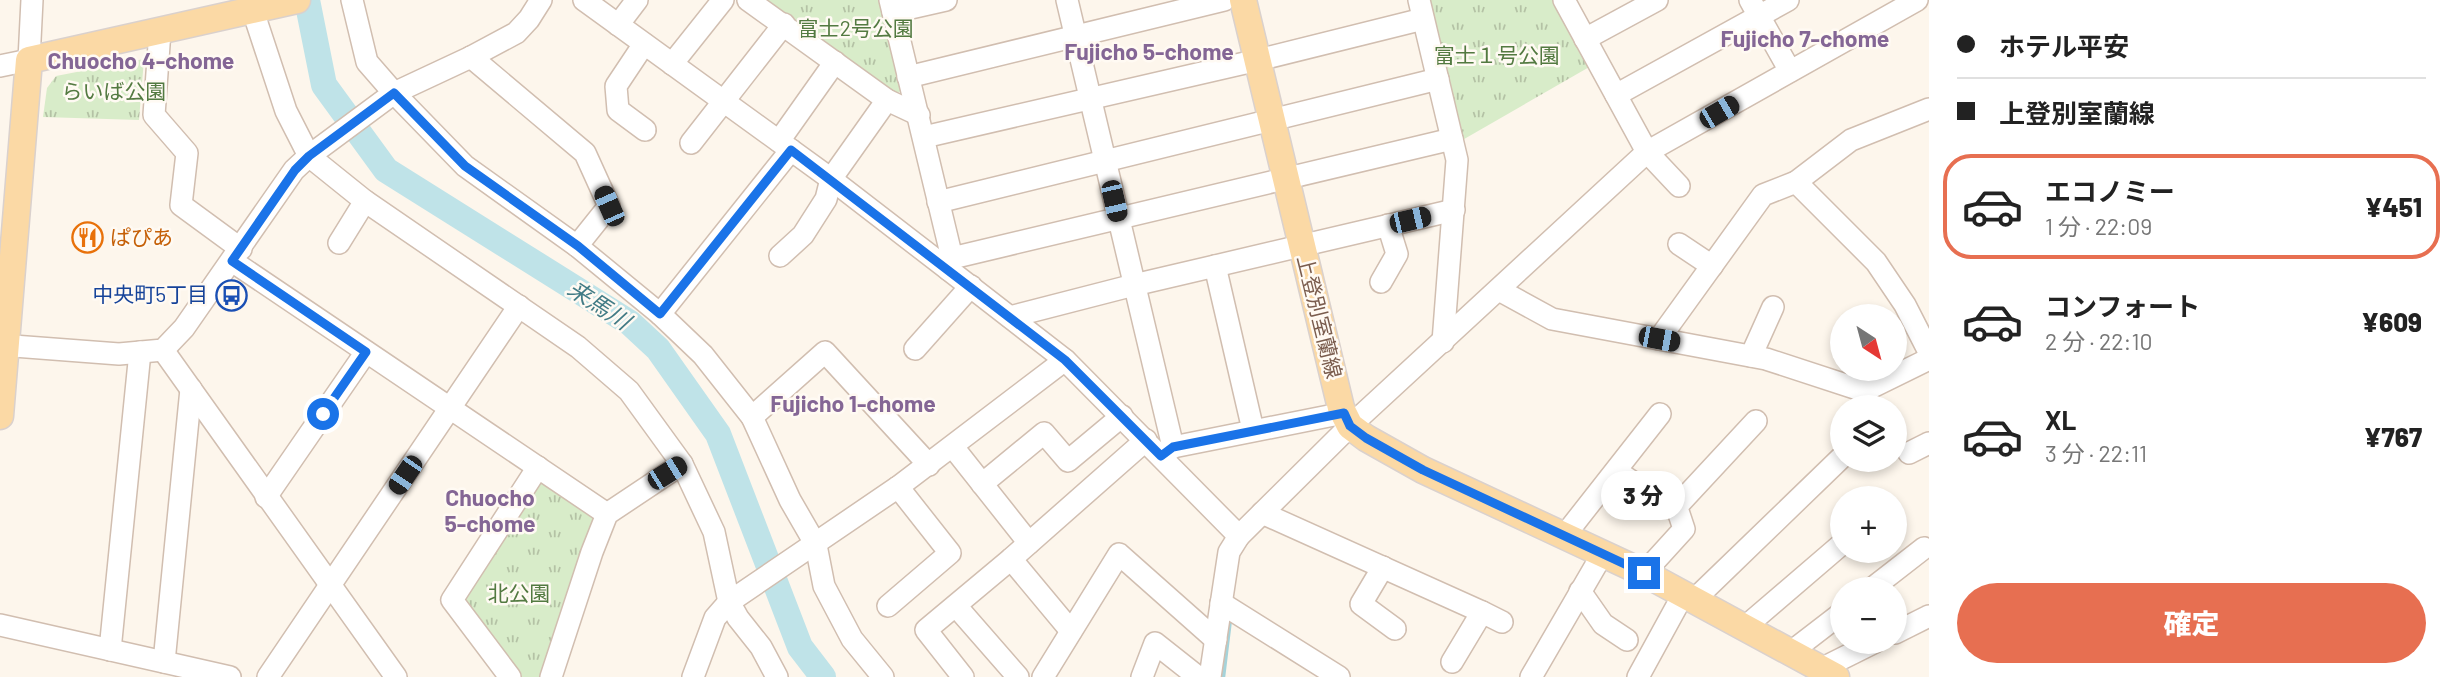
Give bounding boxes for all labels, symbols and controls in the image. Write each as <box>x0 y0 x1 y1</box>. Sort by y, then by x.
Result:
park label: 富士2号公園 <box>798 15 914 40</box>
district label: Fujicho 7-chome <box>1721 24 1889 52</box>
text: ホテル平安 <box>1999 30 2129 61</box>
district label: Fujicho 5-chome <box>1064 37 1234 65</box>
park label: 富士１号公園 <box>1434 42 1560 67</box>
district label: Chuocho 4-chome <box>48 46 234 74</box>
park label: らいば公園 <box>62 78 167 103</box>
car <box>1696 92 1743 132</box>
text: 上登別室蘭線 <box>1999 97 2155 128</box>
icon: car <box>1961 175 2024 238</box>
text: エコノミー <box>2045 175 2175 206</box>
car <box>1100 178 1129 224</box>
car <box>591 183 628 229</box>
text: ¥451 <box>2365 191 2422 222</box>
car <box>1388 205 1433 235</box>
text: 1 分 · 22:09 <box>2045 212 2152 240</box>
restaurant icon: ぱぴあ <box>70 221 104 255</box>
place label: ぱぴあ <box>110 224 173 249</box>
street label: 上登別室蘭線 <box>1293 252 1348 381</box>
water label: 来馬川 <box>563 274 639 336</box>
bus stop icon: 中央町5丁目 <box>214 278 248 312</box>
place label: 中央町5丁目 <box>92 281 208 306</box>
icon: car <box>1961 290 2024 353</box>
text: コンフォート <box>2045 290 2200 321</box>
north arrow <box>1830 304 1908 382</box>
map controls <box>1830 304 1907 654</box>
text: ¥609 <box>2361 306 2422 337</box>
car <box>1637 325 1682 353</box>
text: 2 分 · 22:10 <box>2045 327 2152 355</box>
district label: Fujicho 1-chome <box>770 389 936 417</box>
button: layers <box>1830 395 1907 472</box>
route start <box>307 398 339 430</box>
text: XL <box>2045 404 2076 435</box>
icon: car <box>1961 405 2024 468</box>
text: ¥767 <box>2364 421 2422 452</box>
text: 3 分 · 22:11 <box>2045 439 2147 467</box>
car <box>385 452 426 498</box>
car <box>644 453 691 493</box>
callout: 3 分 <box>1602 472 1686 520</box>
text: 3 分 <box>1623 481 1663 509</box>
district label: Chuocho 5-chome <box>444 483 536 537</box>
button: + <box>1830 486 1907 563</box>
route end <box>1628 557 1660 589</box>
button: − <box>1830 577 1907 654</box>
park label: 北公園 <box>488 580 551 605</box>
button: 確定 <box>1957 583 2426 663</box>

